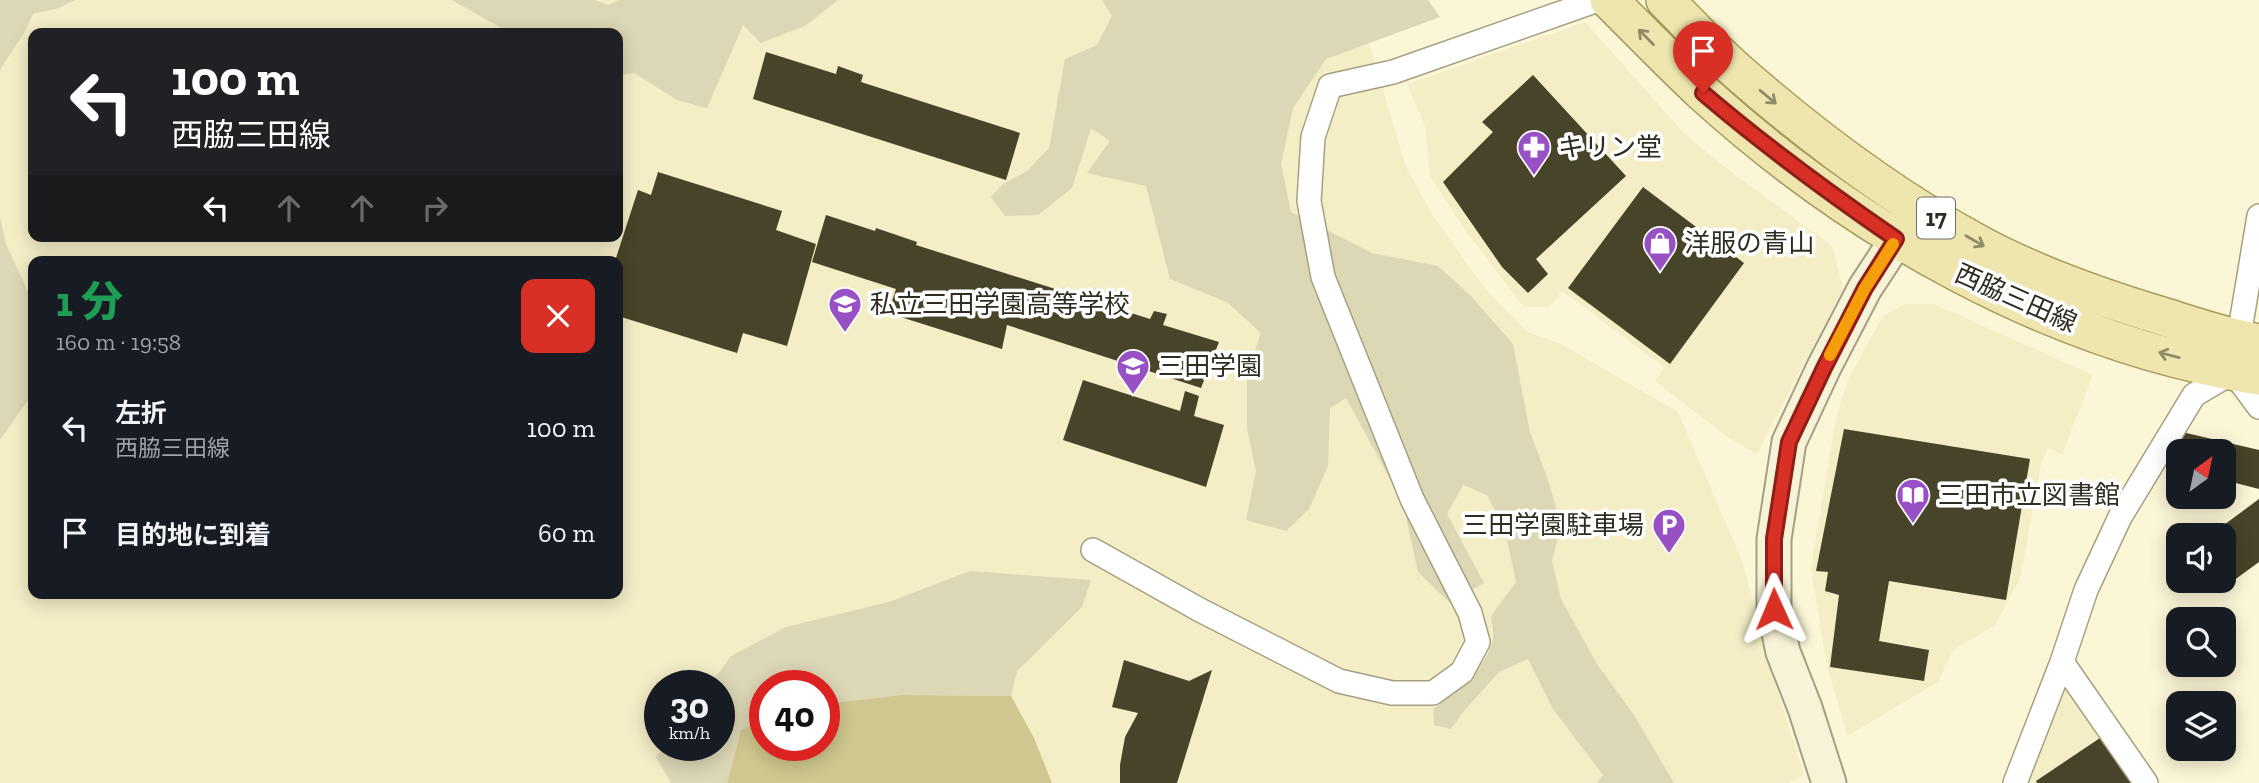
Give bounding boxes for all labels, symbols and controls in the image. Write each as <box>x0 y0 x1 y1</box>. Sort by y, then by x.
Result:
pin <box>1673 21 1733 93</box>
one-way arrow <box>1638 29 1655 46</box>
icon: arrive <box>1684 32 1722 70</box>
text: 100 m <box>171 49 299 108</box>
icon: left <box>56 56 147 147</box>
one-way arrow <box>1759 89 1777 105</box>
text: 西脇三田線 <box>171 116 331 154</box>
pharmacy icon: キリン堂 <box>1515 128 1553 177</box>
place label: キリン堂 <box>1558 131 1662 163</box>
icon: left <box>197 189 235 227</box>
icon: ahead <box>270 189 308 227</box>
icon: ahead <box>343 189 381 227</box>
icon: right <box>416 189 454 227</box>
road number: 17 <box>1917 198 1955 238</box>
shop icon: 洋服の青山 <box>1641 224 1679 273</box>
place label: 洋服の青山 <box>1684 227 1814 259</box>
one-way arrow <box>1964 234 1984 248</box>
street label: 西脇三田線 <box>1950 257 2082 339</box>
text: 1 分 <box>56 276 123 327</box>
button: close <box>521 279 595 353</box>
school or university icon: 私立三田学園高等学校 <box>826 285 864 334</box>
place label: 私立三田学園高等学校 <box>870 288 1130 320</box>
text: 160 m · 19:58 <box>56 328 181 356</box>
school or university icon: 三田学園 <box>1114 347 1152 396</box>
one-way arrow <box>2158 348 2180 361</box>
place label: 三田学園 <box>1158 350 1262 382</box>
text: 左折 <box>115 397 167 429</box>
icon: left <box>56 409 94 447</box>
text: 100 m <box>527 412 595 444</box>
text: 西脇三田線 <box>115 434 230 462</box>
north arrow <box>2166 439 2236 509</box>
map controls <box>2166 439 2236 761</box>
library icon: 三田市立図書館 <box>1894 476 1932 525</box>
place label: 三田市立図書館 <box>1938 479 2120 511</box>
parking icon: 三田学園駐車場 <box>1650 506 1688 555</box>
place label: 三田学園駐車場 <box>1462 509 1644 541</box>
icon: arrive <box>56 514 94 552</box>
text: 60 m <box>538 517 595 549</box>
text: 目的地に到着 <box>115 519 271 551</box>
button: sound <box>2166 523 2236 593</box>
position arrow <box>1737 572 1811 646</box>
button: search <box>2166 607 2236 677</box>
speed limit sign: 40 <box>749 670 840 761</box>
text: 30 <box>670 685 709 727</box>
button: layers <box>2166 691 2236 761</box>
text: km/h <box>669 722 710 744</box>

